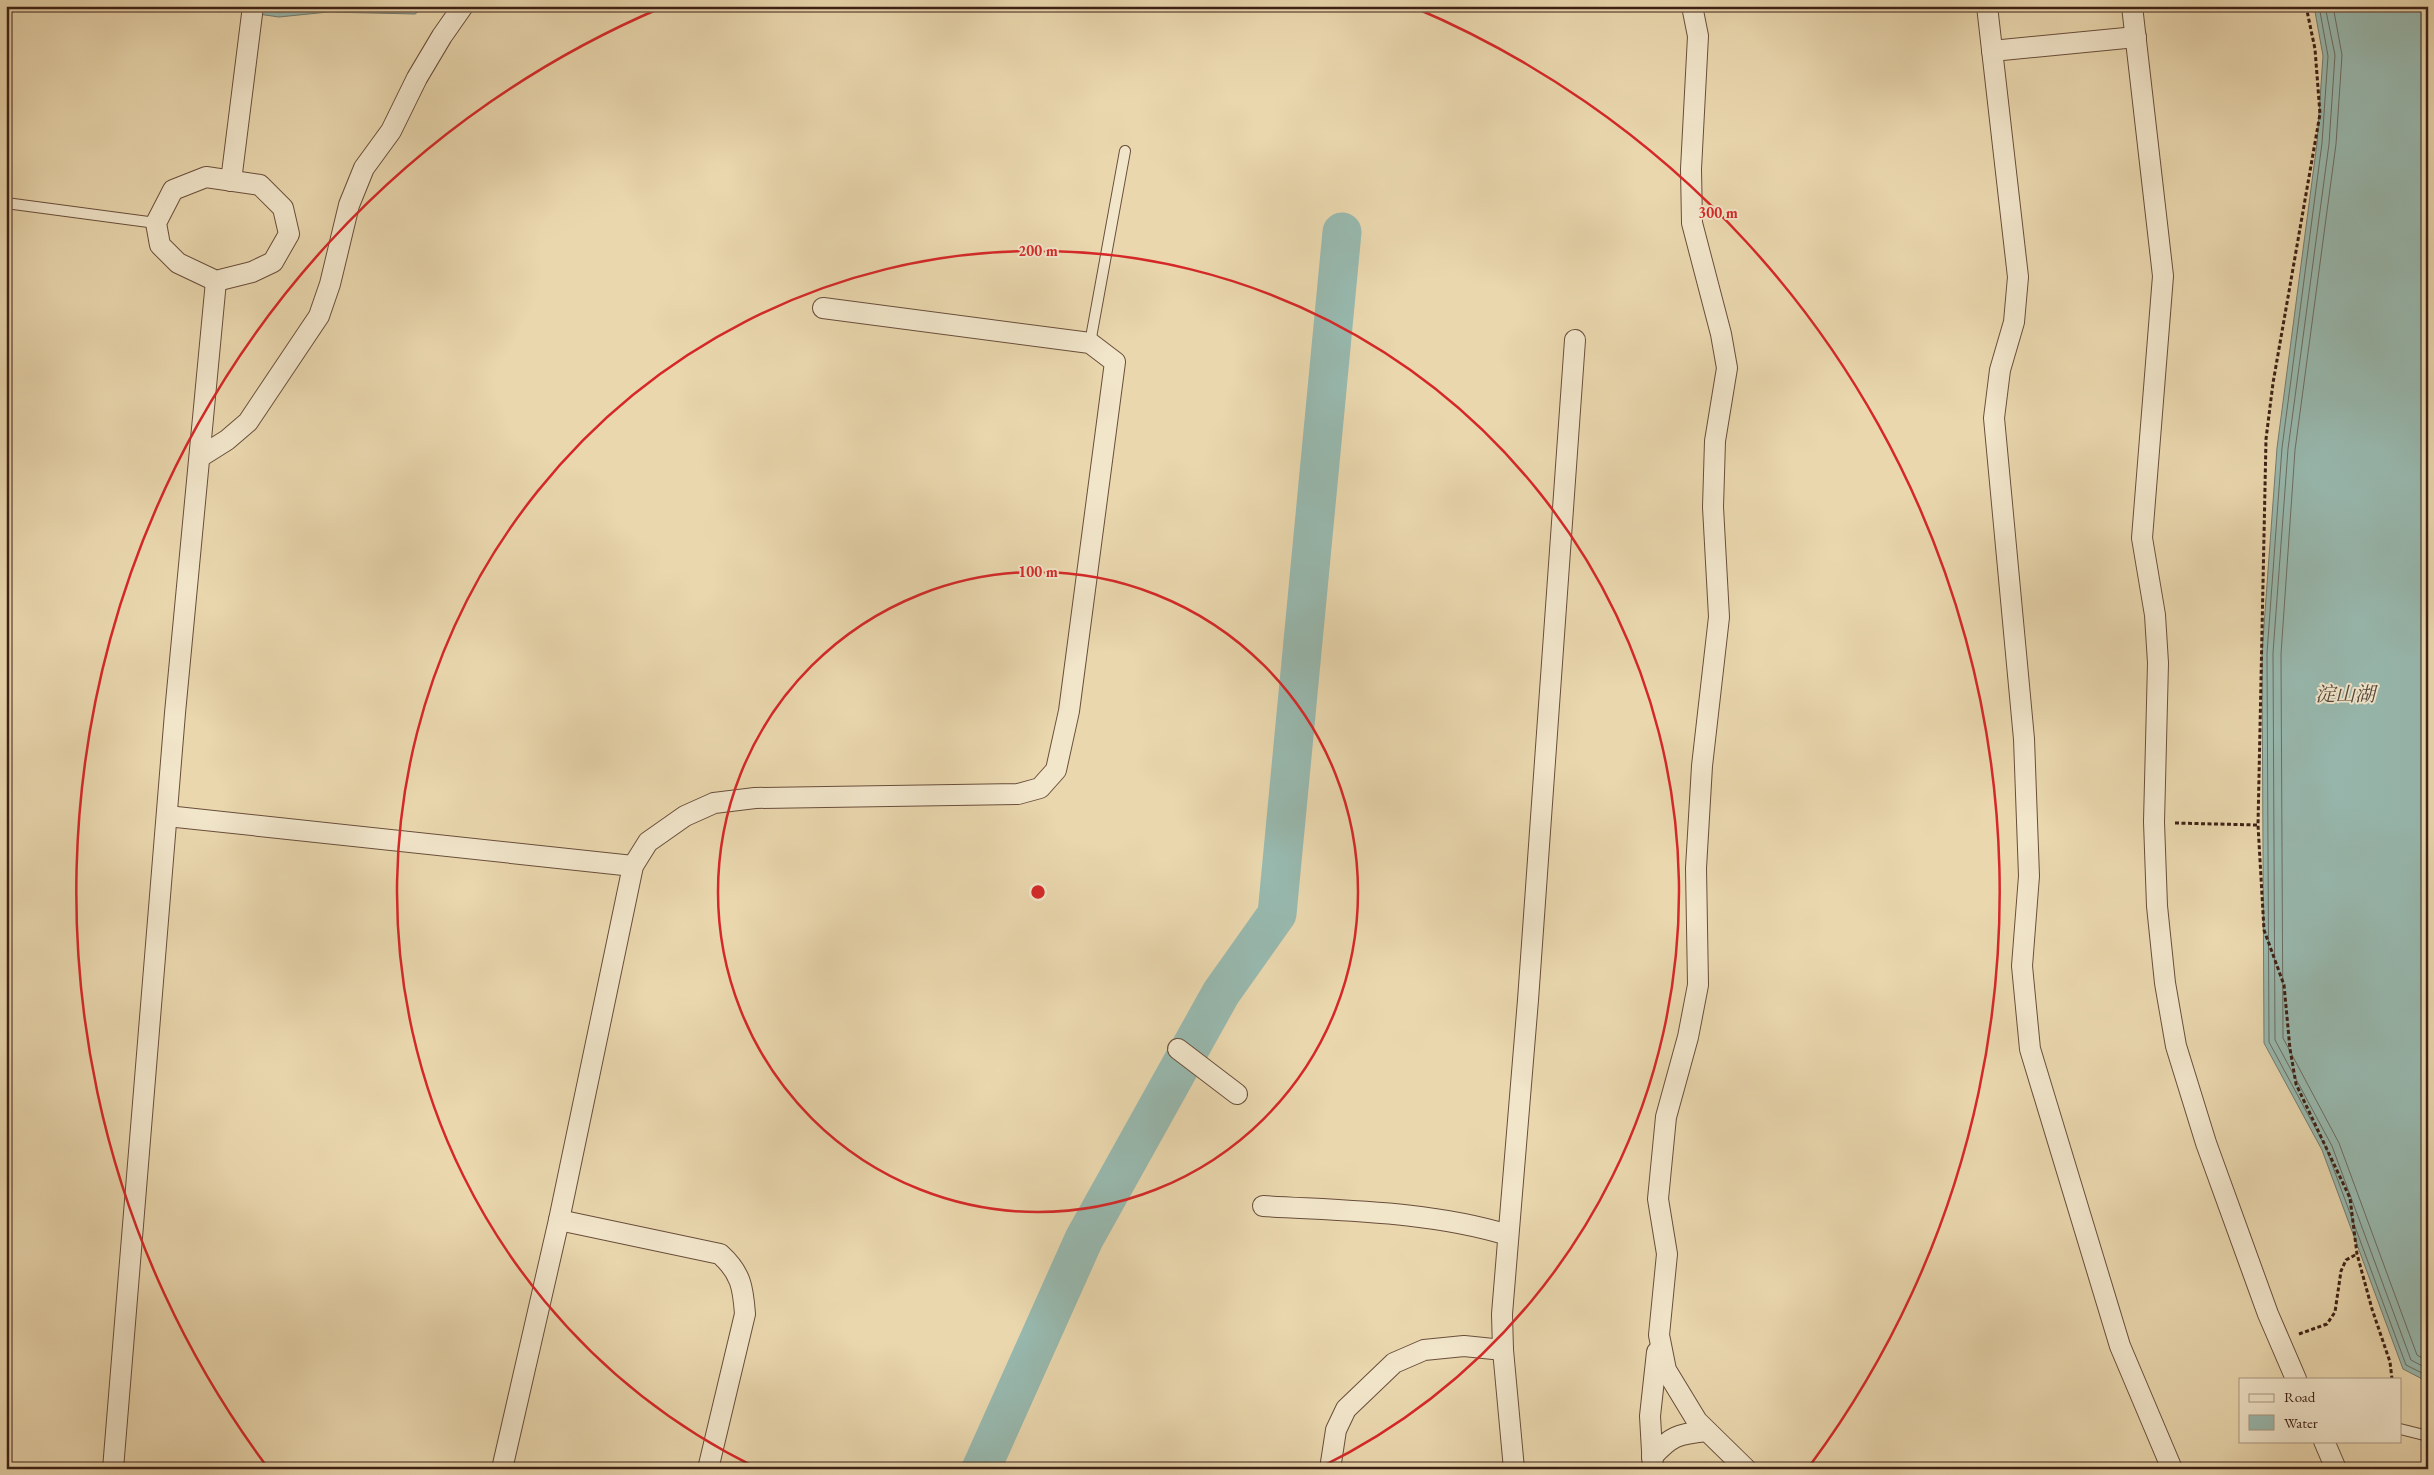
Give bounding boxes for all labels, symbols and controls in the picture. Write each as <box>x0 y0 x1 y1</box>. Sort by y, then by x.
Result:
text: 300 m <box>1698 203 1738 222</box>
text: 200 m <box>1018 241 1058 260</box>
text: 100 m <box>1018 562 1058 581</box>
water label: 淀山湖 <box>2315 681 2378 707</box>
centre of rings <box>1029 883 1047 901</box>
legend <box>2239 1378 2402 1442</box>
text: Road <box>2284 1387 2316 1406</box>
text: Water <box>2284 1413 2318 1432</box>

